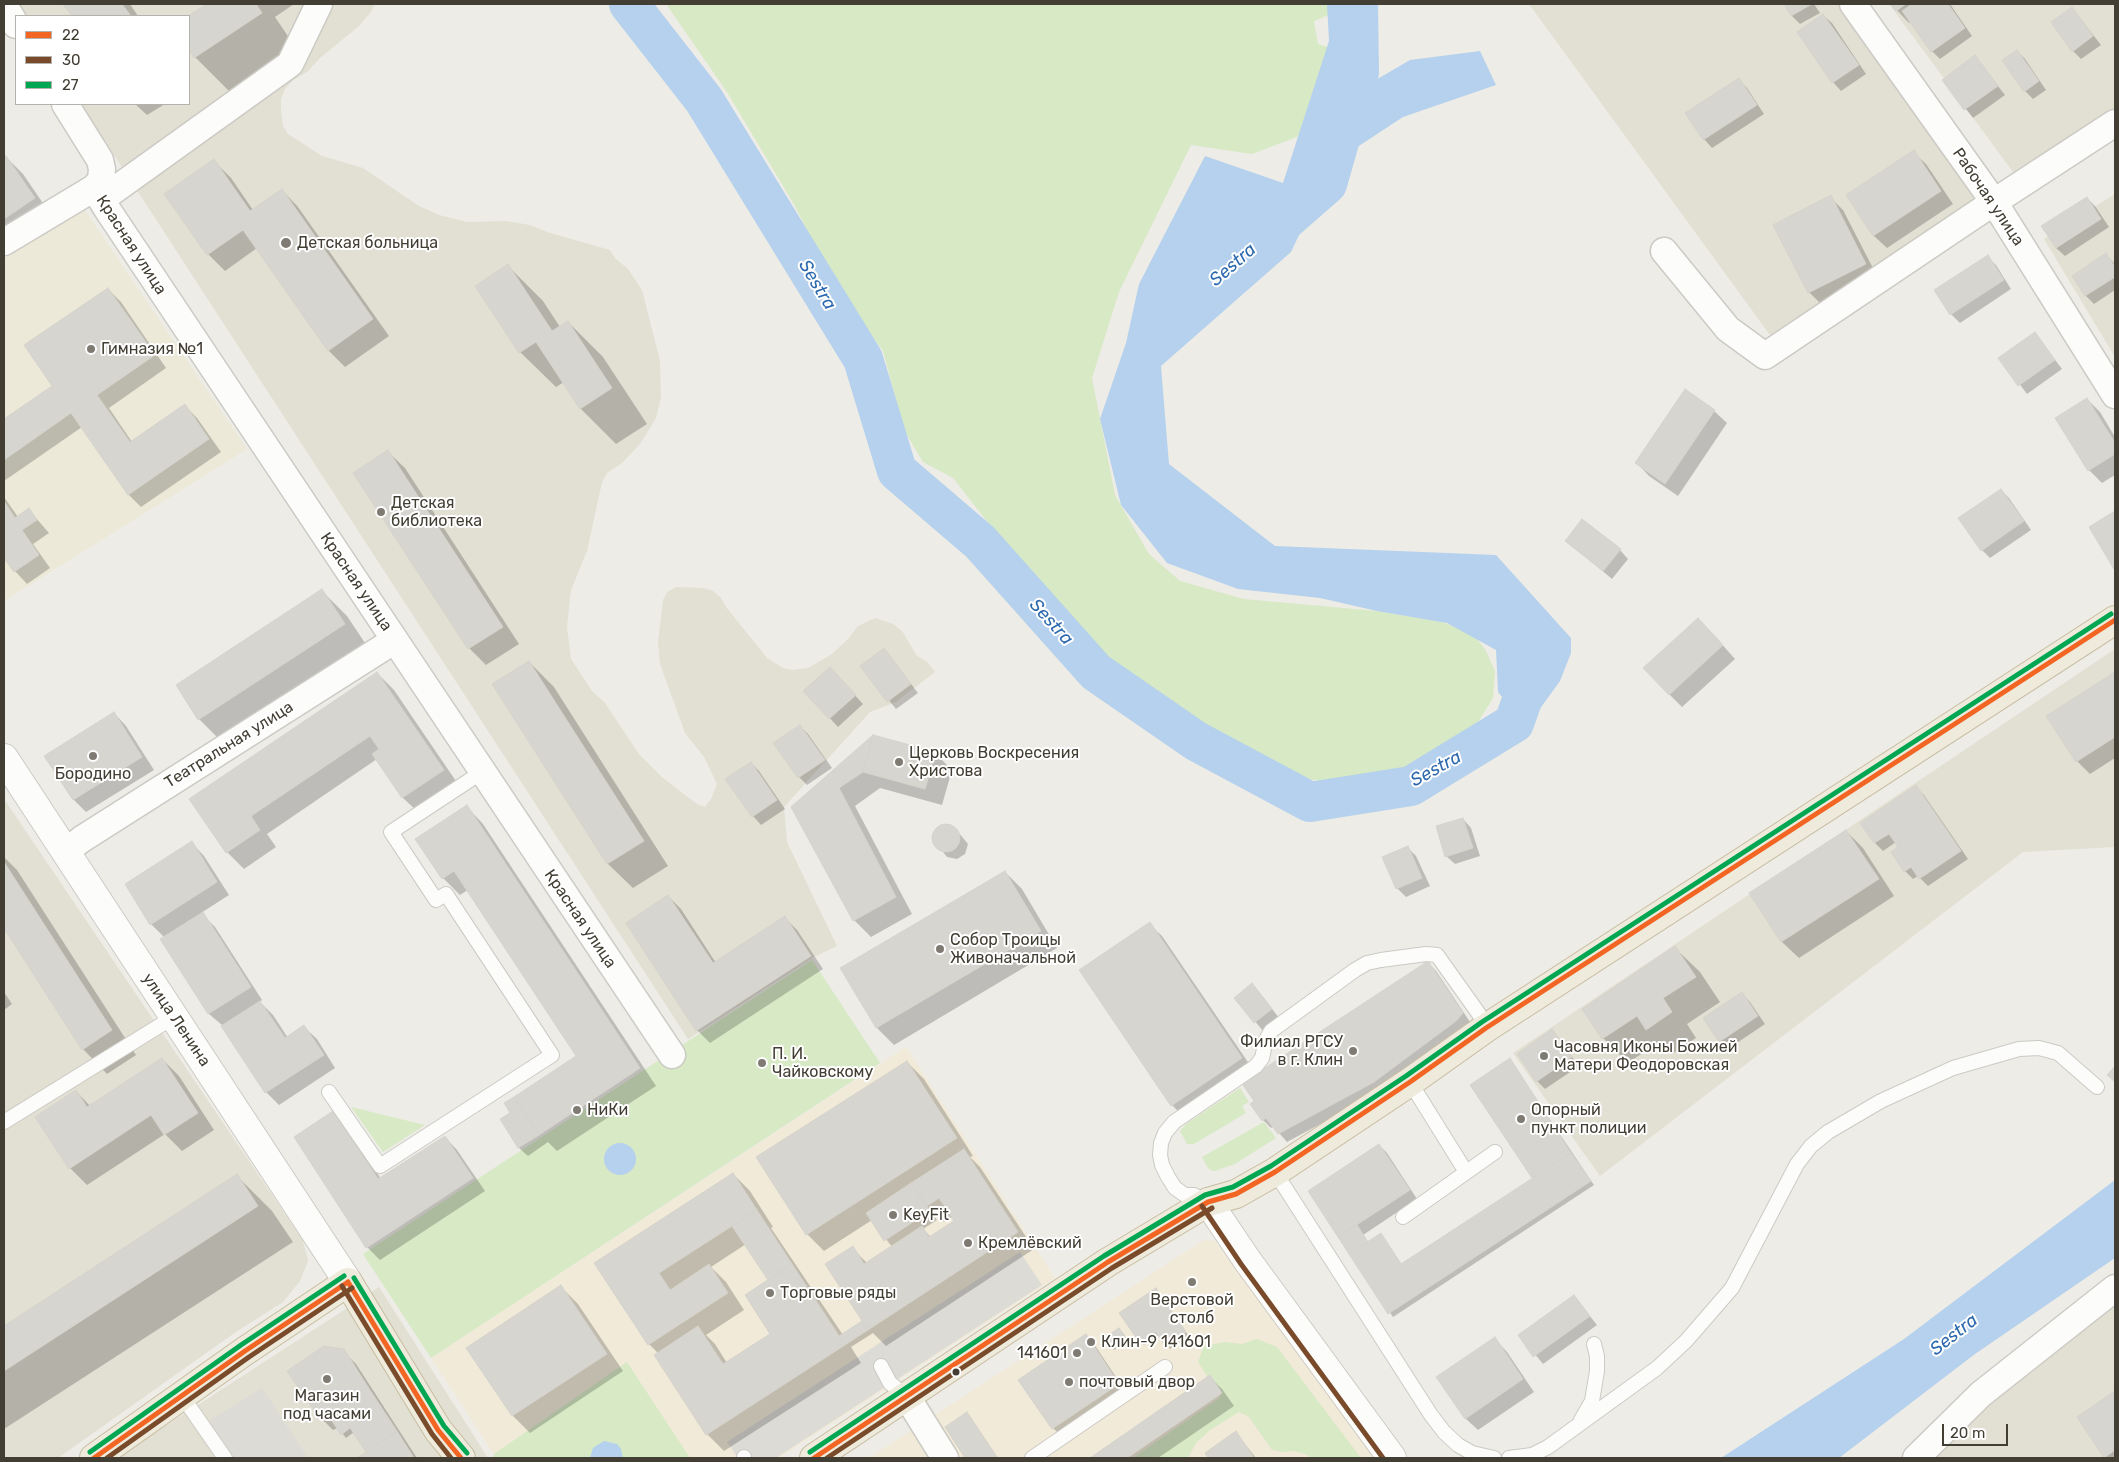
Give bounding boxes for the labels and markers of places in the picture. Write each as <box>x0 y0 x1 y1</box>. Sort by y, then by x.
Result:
place label: Детская больница <box>297 233 438 253</box>
marker: Детская больница <box>279 236 293 250</box>
place label: Гимназия №1 <box>101 339 203 359</box>
marker: Гимназия №1 <box>85 343 97 355</box>
place label: Детская библиотека <box>391 493 482 531</box>
marker: Детская библиотека <box>375 506 387 518</box>
place label: Церковь Воскресения Христова <box>909 743 1079 781</box>
marker: Бородино <box>87 750 99 762</box>
marker: Церковь Воскресения Христова <box>893 756 905 768</box>
place label: Бородино <box>55 764 131 784</box>
place label: Собор Троицы Живоначальной <box>950 930 1076 968</box>
marker: Собор Троицы Живоначальной <box>934 943 946 955</box>
place label: Филиал РГСУ в г. Клин <box>1240 1032 1343 1070</box>
place label: Часовня Иконы Божией Матери Феодоровская <box>1554 1037 1738 1075</box>
place label: П. И. Чайковскому <box>772 1044 873 1082</box>
marker: Филиал РГСУ в г. Клин <box>1347 1045 1359 1057</box>
marker: Часовня Иконы Божией Матери Феодоровская <box>1538 1050 1550 1062</box>
marker: П. И. Чайковскому <box>756 1057 768 1069</box>
place label: НиКи <box>587 1100 628 1120</box>
place label: Опорный пункт полиции <box>1531 1100 1647 1138</box>
marker: НиКи <box>571 1104 583 1116</box>
marker: Опорный пункт полиции <box>1515 1113 1527 1125</box>
place label: KeyFit <box>903 1205 949 1225</box>
marker: KeyFit <box>887 1209 899 1221</box>
place label: Кремлёвский <box>978 1233 1082 1253</box>
marker: Кремлёвский <box>962 1237 974 1249</box>
marker: Верстовой столб <box>1186 1276 1198 1288</box>
place label: Tорговые ряды <box>780 1283 896 1303</box>
marker: Tорговые ряды <box>764 1287 776 1299</box>
place label: Верстовой столб <box>1150 1290 1234 1328</box>
place label: Клин-9 141601 <box>1101 1332 1211 1352</box>
marker: Клин-9 141601 <box>1085 1336 1097 1348</box>
place label: 141601 <box>1017 1343 1067 1363</box>
marker: 141601 <box>1071 1347 1083 1359</box>
unlabelled marker <box>951 1367 961 1377</box>
place label: почтовый двор <box>1079 1372 1195 1392</box>
marker: Магазин под часами <box>321 1373 333 1385</box>
marker: почтовый двор <box>1063 1376 1075 1388</box>
place label: Магазин под часами <box>283 1386 371 1424</box>

